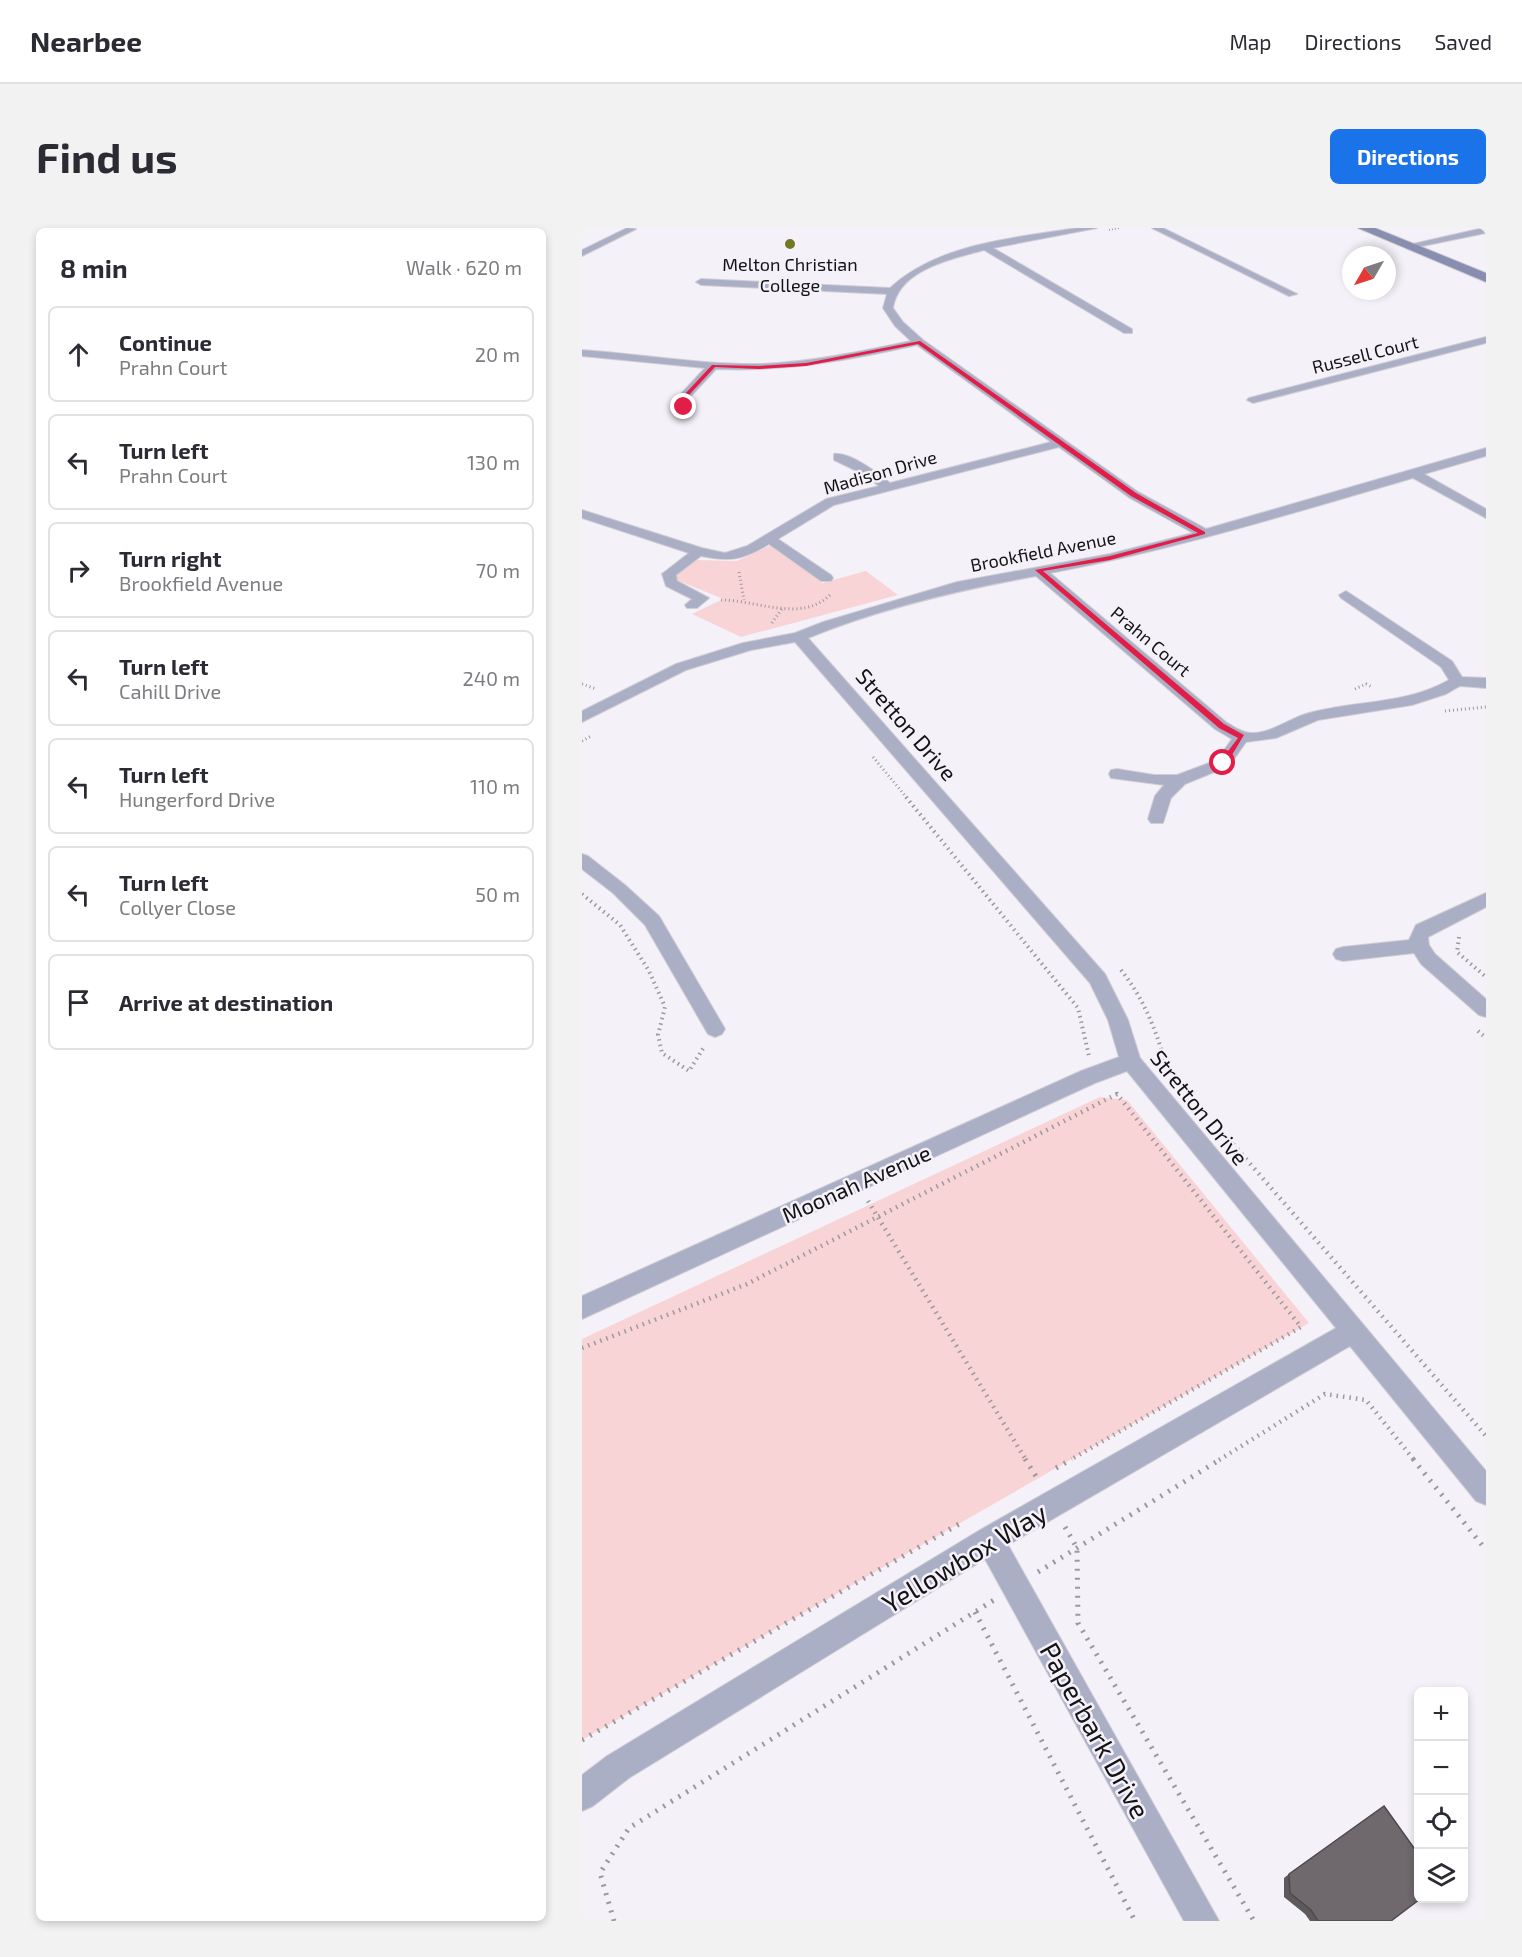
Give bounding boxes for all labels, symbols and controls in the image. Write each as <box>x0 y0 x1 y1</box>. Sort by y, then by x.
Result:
text: Nearbee <box>30 24 142 58</box>
text: Map <box>1229 29 1272 54</box>
text: Directions <box>1305 29 1401 54</box>
text: Saved <box>1434 29 1492 54</box>
button: Directions <box>1330 129 1486 184</box>
text: Find us <box>36 131 178 181</box>
marker: Melton Christian College <box>783 237 797 251</box>
north arrow <box>1342 246 1396 300</box>
text: 8 min <box>60 252 128 283</box>
place label: Melton Christian College <box>722 253 858 296</box>
text: Walk · 620 m <box>406 255 522 279</box>
text: Continue <box>119 329 212 355</box>
street label: Russell Court <box>1310 330 1420 378</box>
icon: ahead <box>62 338 95 371</box>
text: 20 m <box>475 342 520 366</box>
text: Prahn Court <box>119 355 227 379</box>
route end <box>670 393 696 419</box>
text: Turn left <box>119 437 208 463</box>
street label: Madison Drive <box>821 445 939 499</box>
icon: left <box>62 446 95 479</box>
text: 130 m <box>467 450 520 474</box>
text: Prahn Court <box>119 463 227 487</box>
street label: Brookfield Avenue <box>968 526 1118 576</box>
text: Turn right <box>119 545 221 571</box>
icon: right <box>62 554 95 587</box>
text: 70 m <box>476 558 520 582</box>
text: Brookfield Avenue <box>119 571 283 595</box>
street label: Prahn Court <box>1107 601 1196 681</box>
text: Turn left <box>119 653 208 679</box>
icon: left <box>62 662 95 695</box>
street label: Stretton Drive <box>851 663 963 785</box>
text: 240 m <box>462 666 520 690</box>
text: Cahill Drive <box>119 679 221 703</box>
route start <box>1209 749 1235 775</box>
text: Turn left <box>119 761 208 787</box>
icon: left <box>62 770 95 803</box>
text: 110 m <box>470 774 520 798</box>
text: Hungerford Drive <box>119 787 275 811</box>
text: Turn left <box>119 869 208 895</box>
icon: left <box>62 878 95 911</box>
text: 50 m <box>475 882 520 906</box>
text: Collyer Close <box>119 895 236 919</box>
icon: arrive <box>62 986 95 1019</box>
text: Arrive at destination <box>119 989 333 1015</box>
street label: Stretton Drive <box>1146 1044 1254 1170</box>
street label: Moonah Avenue <box>778 1139 934 1227</box>
street label: Yellowbox Way <box>876 1495 1053 1620</box>
street label: Paperbark Drive <box>1034 1636 1158 1824</box>
map controls <box>1414 1687 1468 1903</box>
button: + <box>1414 1687 1468 1741</box>
button: − <box>1414 1741 1468 1795</box>
button: locate <box>1414 1795 1468 1849</box>
button: layers <box>1414 1849 1468 1903</box>

